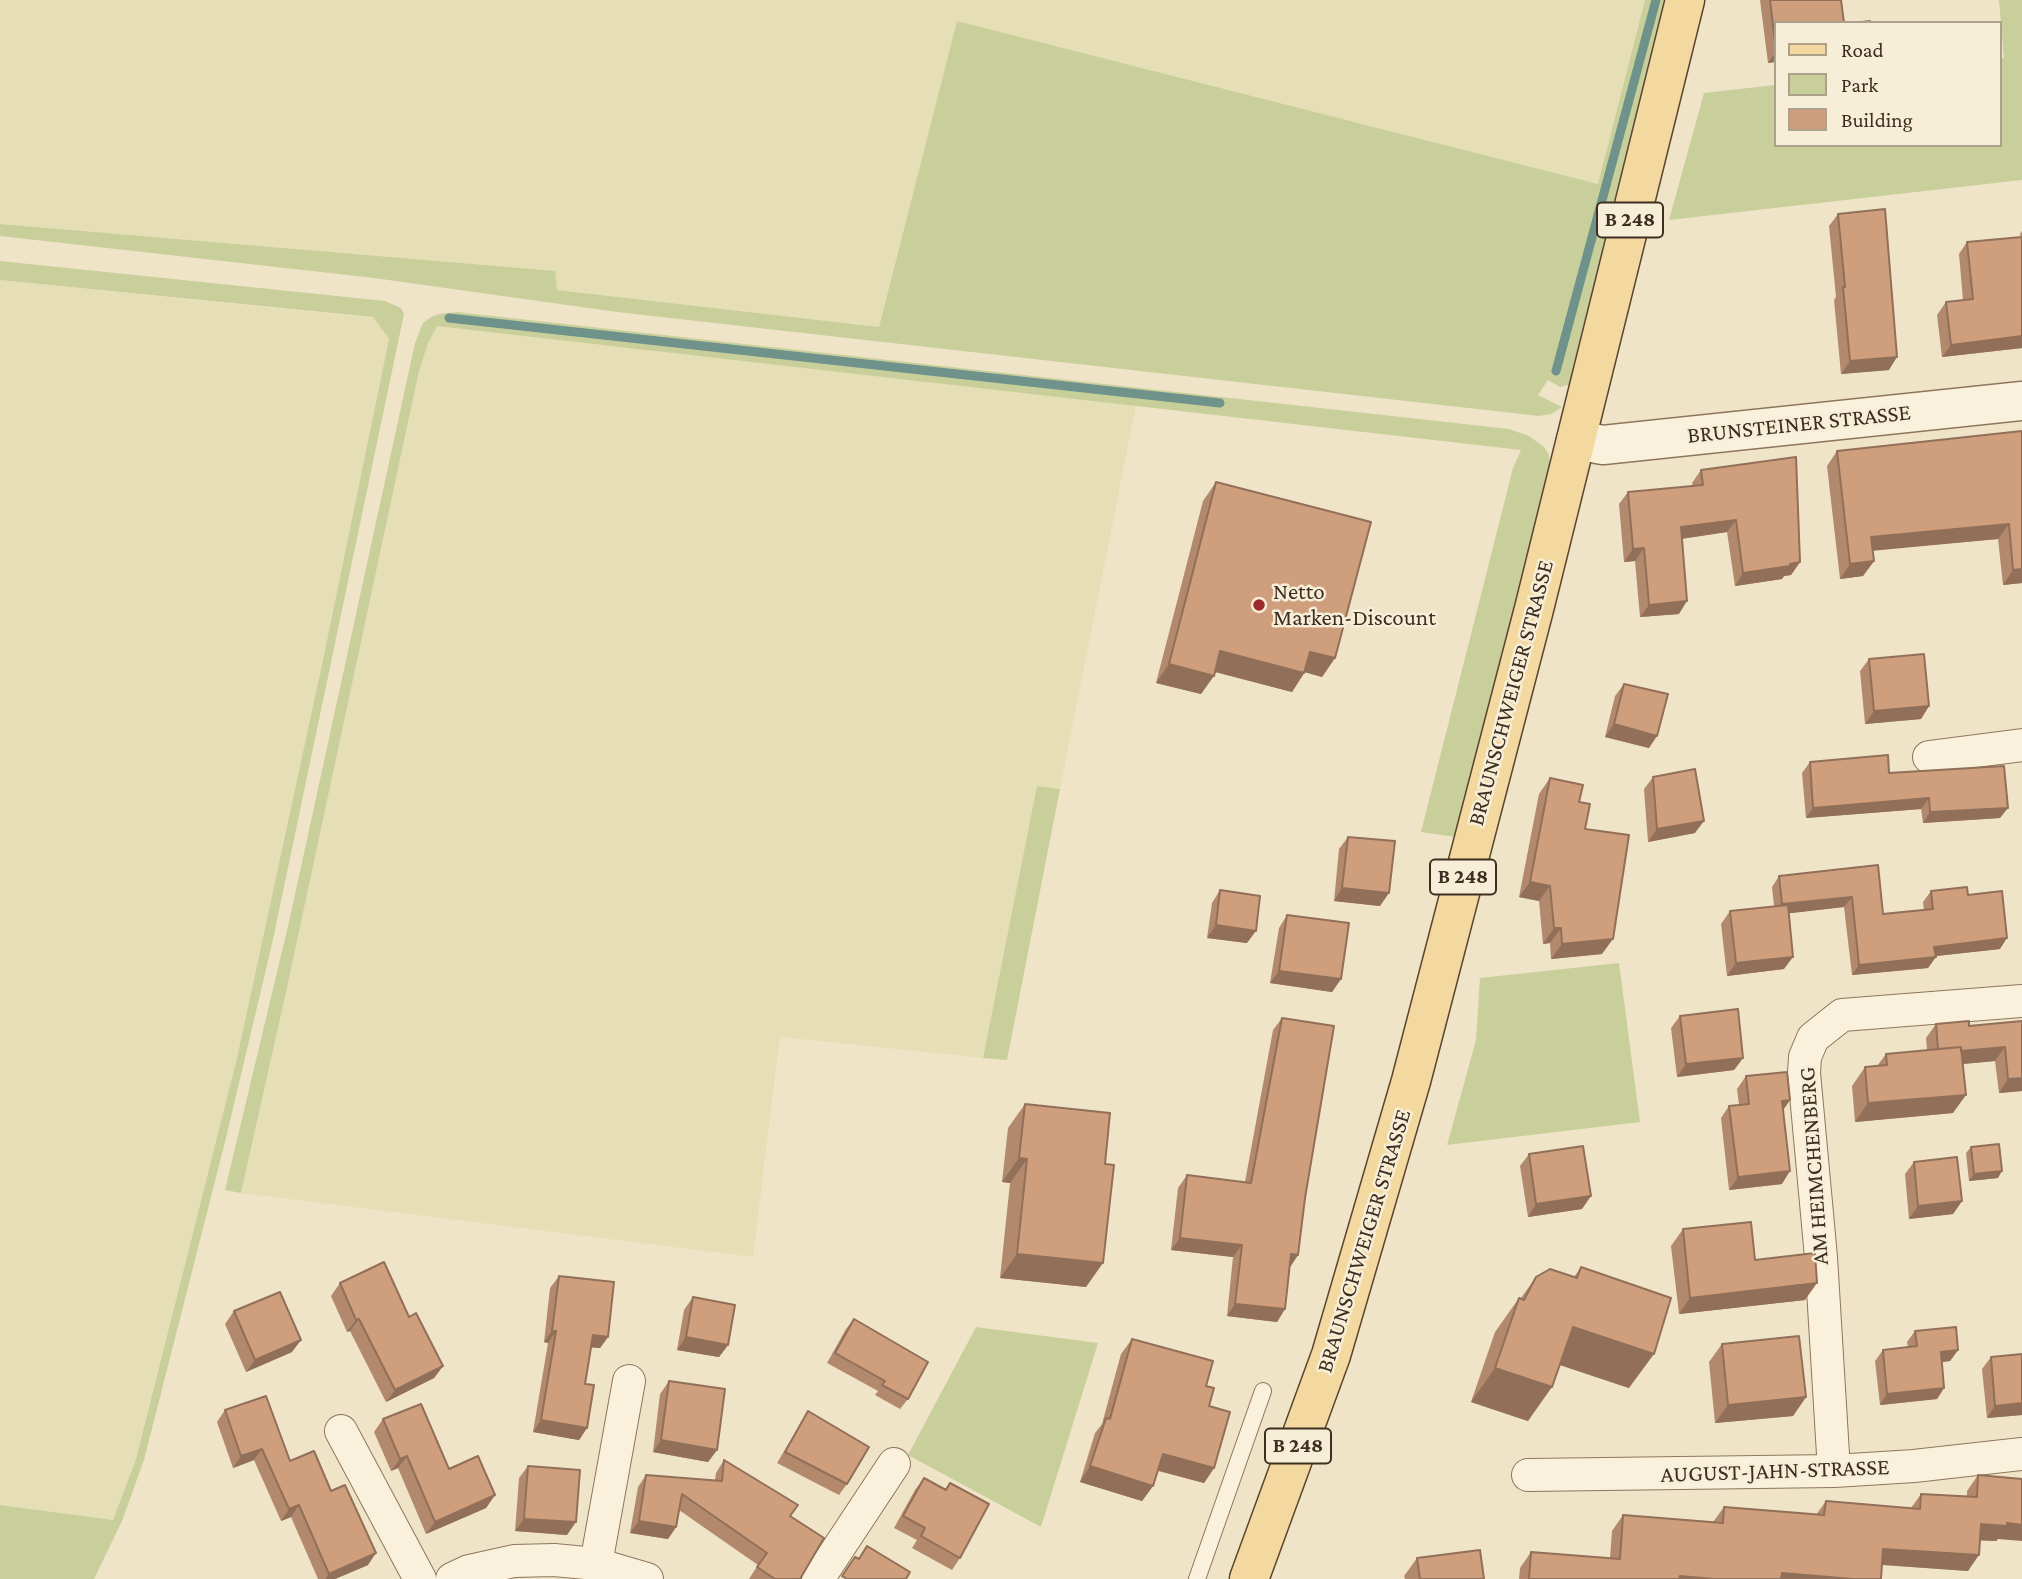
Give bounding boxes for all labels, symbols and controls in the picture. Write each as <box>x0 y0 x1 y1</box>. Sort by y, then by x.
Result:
legend <box>1773 21 2001 147</box>
text: Road <box>1841 38 1884 62</box>
text: Park <box>1841 73 1878 97</box>
text: Building <box>1841 108 1913 132</box>
road number: B 248 <box>1597 202 1663 238</box>
street label: BRUNSTEINER STRASSE <box>1686 399 1912 449</box>
street label: BRAUNSCHWEIGER STRASSE <box>1462 557 1560 829</box>
place label: Netto Marken-Discount <box>1273 578 1436 632</box>
marker: Netto Marken-Discount <box>1251 597 1267 613</box>
road number: B 248 <box>1430 860 1496 894</box>
street label: AM HEIMCHENBERG <box>1793 1066 1835 1266</box>
street label: BRAUNSCHWEIGER STRASSE <box>1311 1106 1417 1376</box>
road number: B 248 <box>1265 1428 1331 1464</box>
street label: AUGUST-JAHN-STRASSE <box>1660 1453 1890 1489</box>

